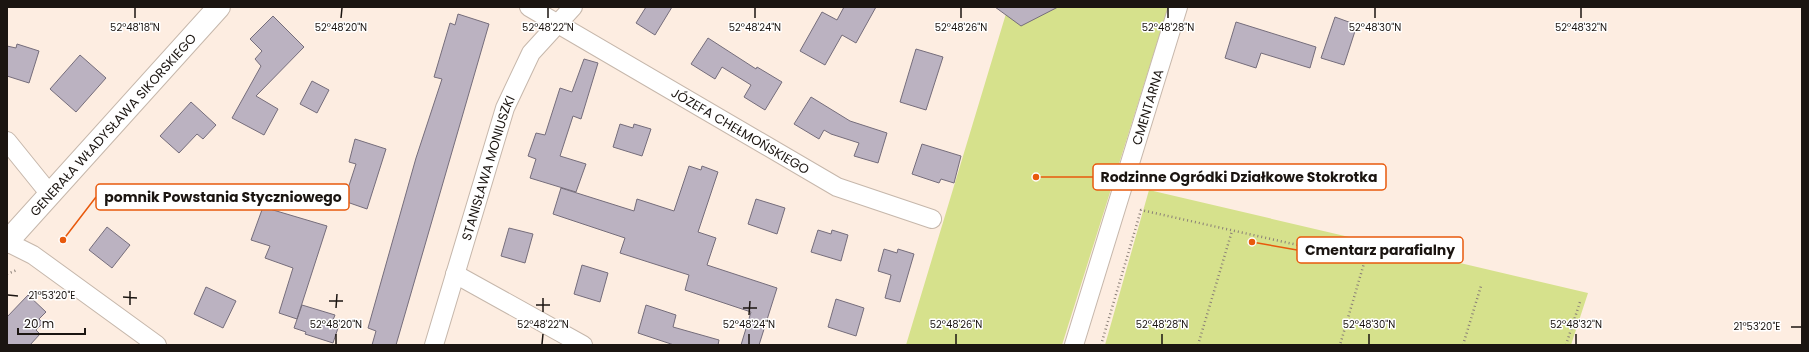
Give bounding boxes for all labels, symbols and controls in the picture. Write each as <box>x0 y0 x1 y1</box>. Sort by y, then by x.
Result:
text: 52°48'18"N <box>110 20 160 35</box>
text: 52°48'20"N <box>315 20 367 35</box>
text: 52°48'22"N <box>522 20 574 35</box>
text: 52°48'24"N <box>729 20 781 35</box>
text: 52°48'26"N <box>935 20 987 35</box>
text: 52°48'28"N <box>1142 20 1194 35</box>
text: 52°48'30"N <box>1349 20 1401 35</box>
text: 52°48'32"N <box>1555 20 1607 35</box>
street label: GENERAŁA WŁADYSŁAWA SIKORSKIEGO <box>26 29 201 221</box>
street label: CMENTARNA <box>1127 67 1168 148</box>
street label: JÓZEFA CHEŁMOŃSKIEGO <box>668 83 813 179</box>
street label: STANISŁAWA MONIUSZKI <box>457 92 520 243</box>
callout: Rodzinne Ogródki Działkowe Stokrotka <box>1093 164 1386 190</box>
text: Rodzinne Ogródki Działkowe Stokrotka <box>1101 167 1377 187</box>
callout: pomnik Powstania Styczniowego <box>96 184 349 210</box>
text: pomnik Powstania Styczniowego <box>104 187 342 207</box>
callout: Cmentarz parafialny <box>1297 237 1463 263</box>
text: Cmentarz parafialny <box>1305 240 1455 260</box>
text: 21°53'20"E <box>29 288 75 303</box>
scale bar <box>18 310 85 336</box>
text: 20 m <box>24 315 54 332</box>
text: 52°48'20"N <box>310 317 362 332</box>
text: 52°48'22"N <box>517 317 569 332</box>
text: 52°48'24"N <box>723 317 775 332</box>
text: 52°48'26"N <box>930 317 982 332</box>
text: 52°48'28"N <box>1136 317 1188 332</box>
text: 52°48'30"N <box>1343 317 1395 332</box>
text: 52°48'32"N <box>1550 317 1602 332</box>
text: 21°53'20"E <box>1734 319 1780 334</box>

